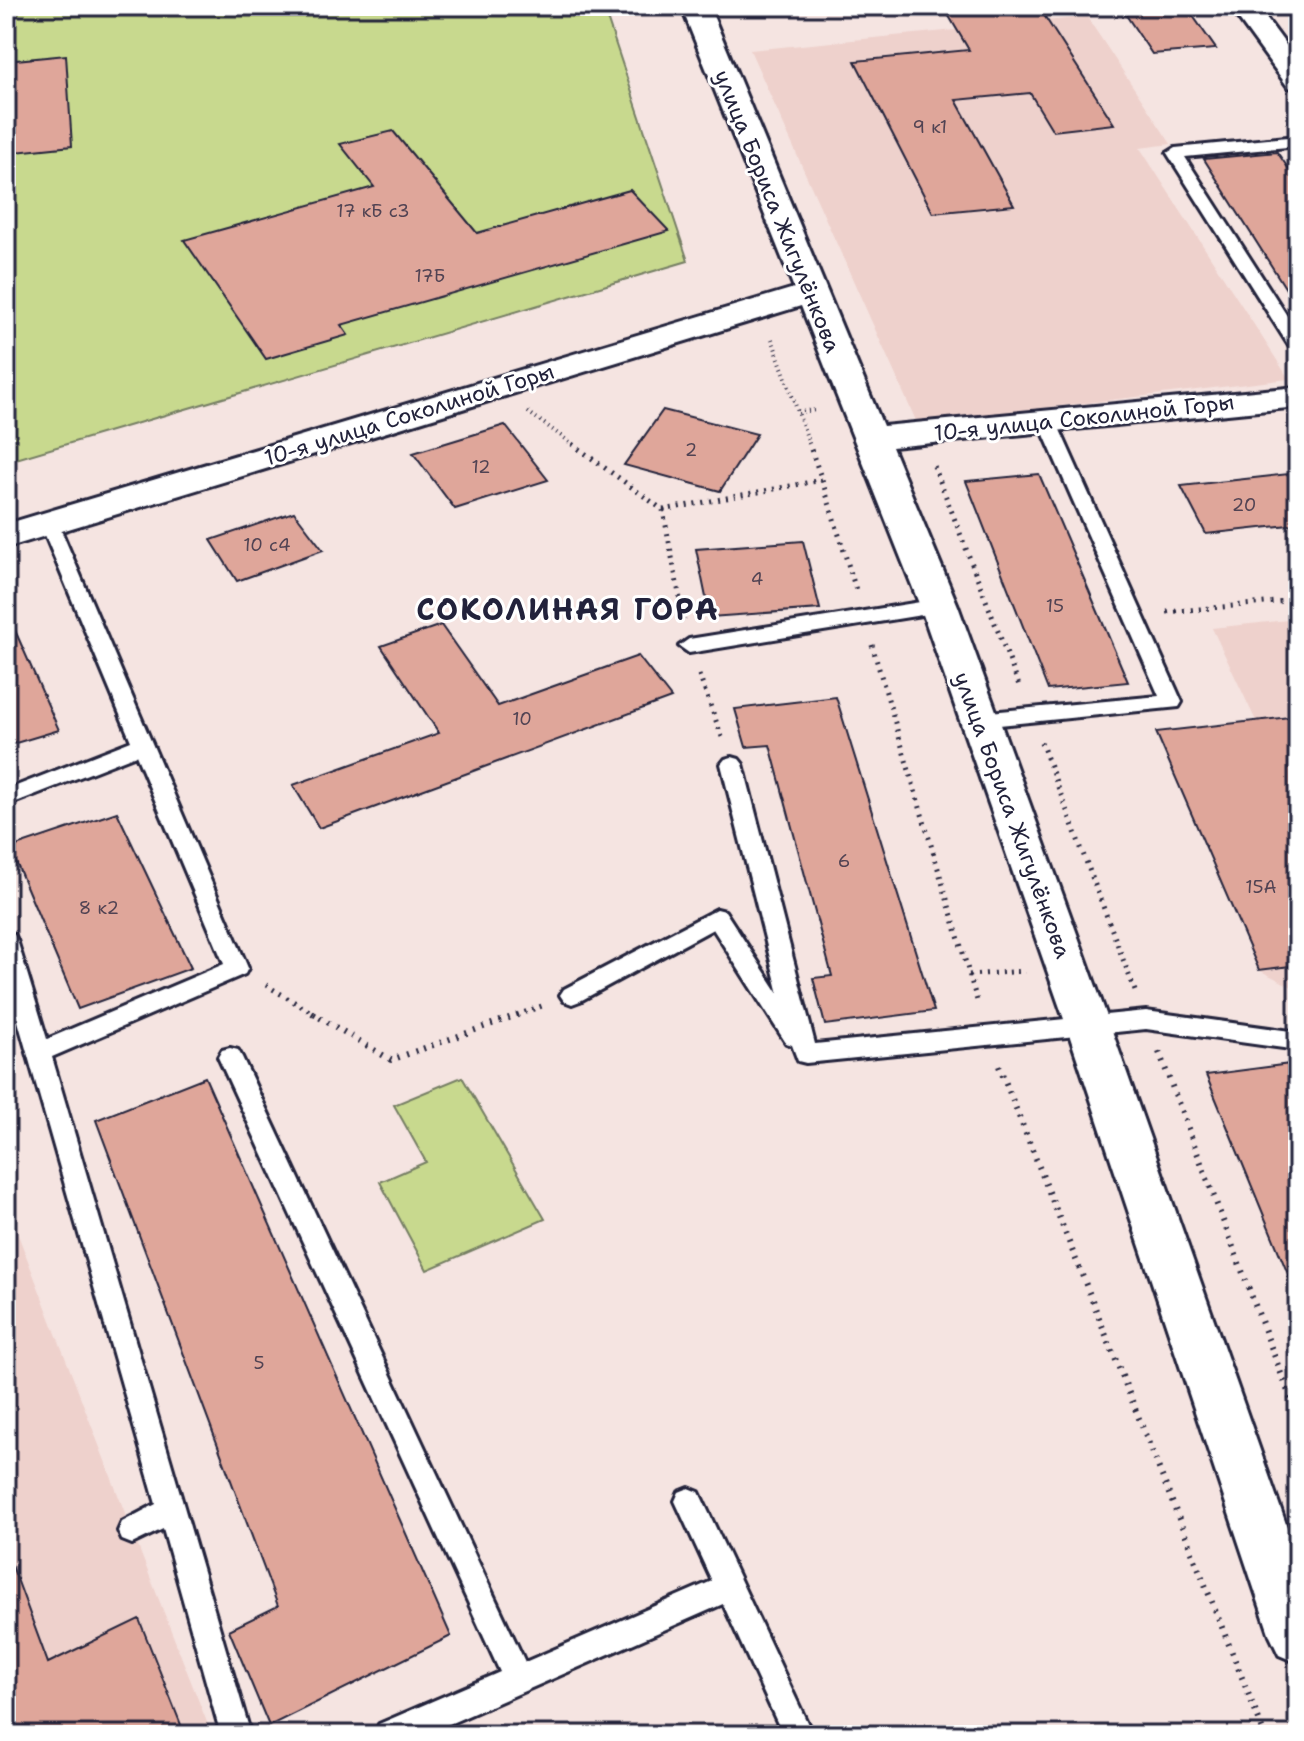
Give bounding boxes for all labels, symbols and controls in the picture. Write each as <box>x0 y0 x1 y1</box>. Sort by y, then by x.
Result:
street label: улица Бориса Жигулёнкова <box>707 66 848 357</box>
house number: 9 к1 <box>913 115 947 139</box>
house number: 17 кБ с3 <box>336 199 410 223</box>
house number: 17Б <box>414 264 446 288</box>
street label: 10-я улица Соколиной Горы <box>261 357 558 472</box>
street label: 10-я улица Соколиной Горы <box>933 387 1236 448</box>
house number: 2 <box>685 438 697 462</box>
house number: 12 <box>471 455 491 479</box>
house number: 20 <box>1232 493 1256 517</box>
house number: 10 с4 <box>243 533 291 557</box>
house number: 4 <box>751 567 763 591</box>
district label: СОКОЛИНАЯ ГОРА <box>416 589 720 630</box>
house number: 15 <box>1046 594 1064 618</box>
street label: улица Бориса Жигулёнкова <box>947 668 1078 963</box>
house number: 10 <box>512 707 532 731</box>
house number: 6 <box>838 849 850 873</box>
house number: 15А <box>1245 875 1277 899</box>
house number: 8 к2 <box>79 896 119 920</box>
house number: 5 <box>253 1351 265 1375</box>

